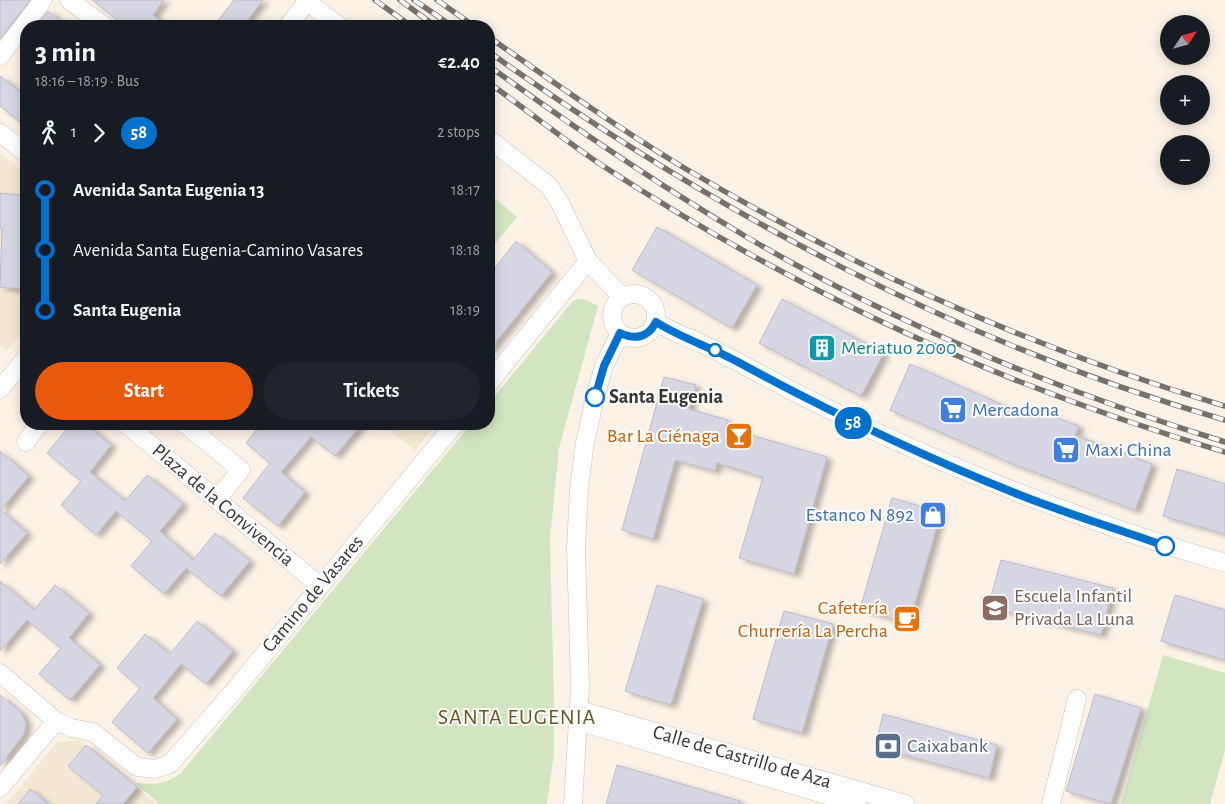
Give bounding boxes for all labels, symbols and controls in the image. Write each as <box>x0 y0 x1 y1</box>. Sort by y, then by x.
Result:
north arrow <box>1160 15 1210 65</box>
map controls <box>1160 15 1210 185</box>
text: 3 min <box>35 39 96 67</box>
text: €2.40 <box>438 53 480 72</box>
text: 18:16 – 18:19 · Bus <box>35 73 139 89</box>
button: + <box>1160 75 1210 125</box>
icon: walk <box>35 119 63 147</box>
icon: forward <box>85 119 113 147</box>
text: 1 <box>71 124 77 140</box>
text: 58 <box>131 124 147 142</box>
text: 2 stops <box>437 124 480 140</box>
button: − <box>1160 135 1210 185</box>
text: Avenida Santa Eugenia 13 <box>73 181 265 200</box>
text: 18:17 <box>451 182 480 198</box>
text: Avenida Santa Eugenia-Camino Vasares <box>73 241 363 260</box>
text: 18:18 <box>450 242 480 258</box>
text: Santa Eugenia <box>73 301 182 320</box>
text: 18:19 <box>450 302 480 318</box>
building icon: Meriatuo 2000 <box>807 333 837 363</box>
place label: Meriatuo 2000 <box>841 338 957 358</box>
unlabelled marker <box>708 343 722 357</box>
button: Start <box>35 362 253 420</box>
button: Tickets <box>263 362 480 420</box>
marker: Santa Eugenia <box>585 387 605 407</box>
place label: Santa Eugenia <box>609 387 724 407</box>
supermarket icon: Mercadona <box>938 395 968 425</box>
place label: Mercadona <box>972 400 1059 420</box>
line badge: 58 <box>830 407 876 439</box>
text: 58 <box>845 414 861 432</box>
bar icon: Bar La Ciénaga <box>724 421 754 451</box>
place label: Bar La Ciénaga <box>607 426 720 446</box>
supermarket icon: Maxi China <box>1051 435 1081 465</box>
street label: Plaza de la Convivencia <box>148 440 298 570</box>
place label: Maxi China <box>1085 440 1172 460</box>
shop icon: Estanco N 892 <box>918 500 948 530</box>
place label: Estanco N 892 <box>805 505 914 525</box>
street label: Camino de Vasares <box>259 532 367 656</box>
unlabelled marker <box>1155 536 1175 556</box>
place label: Escuela Infantil Privada La Luna <box>1014 586 1134 629</box>
school or university icon: Escuela Infantil Privada La Luna <box>980 593 1010 623</box>
place label: Cafetería Churrería La Percha <box>738 598 888 641</box>
cafe icon: Cafetería Churrería La Percha <box>892 604 922 634</box>
district label: SANTA EUGENIA <box>438 706 596 728</box>
street label: Calle de Castrillo de Aza <box>651 722 833 792</box>
bank icon: Caixabank <box>873 731 903 761</box>
place label: Caixabank <box>907 736 988 756</box>

